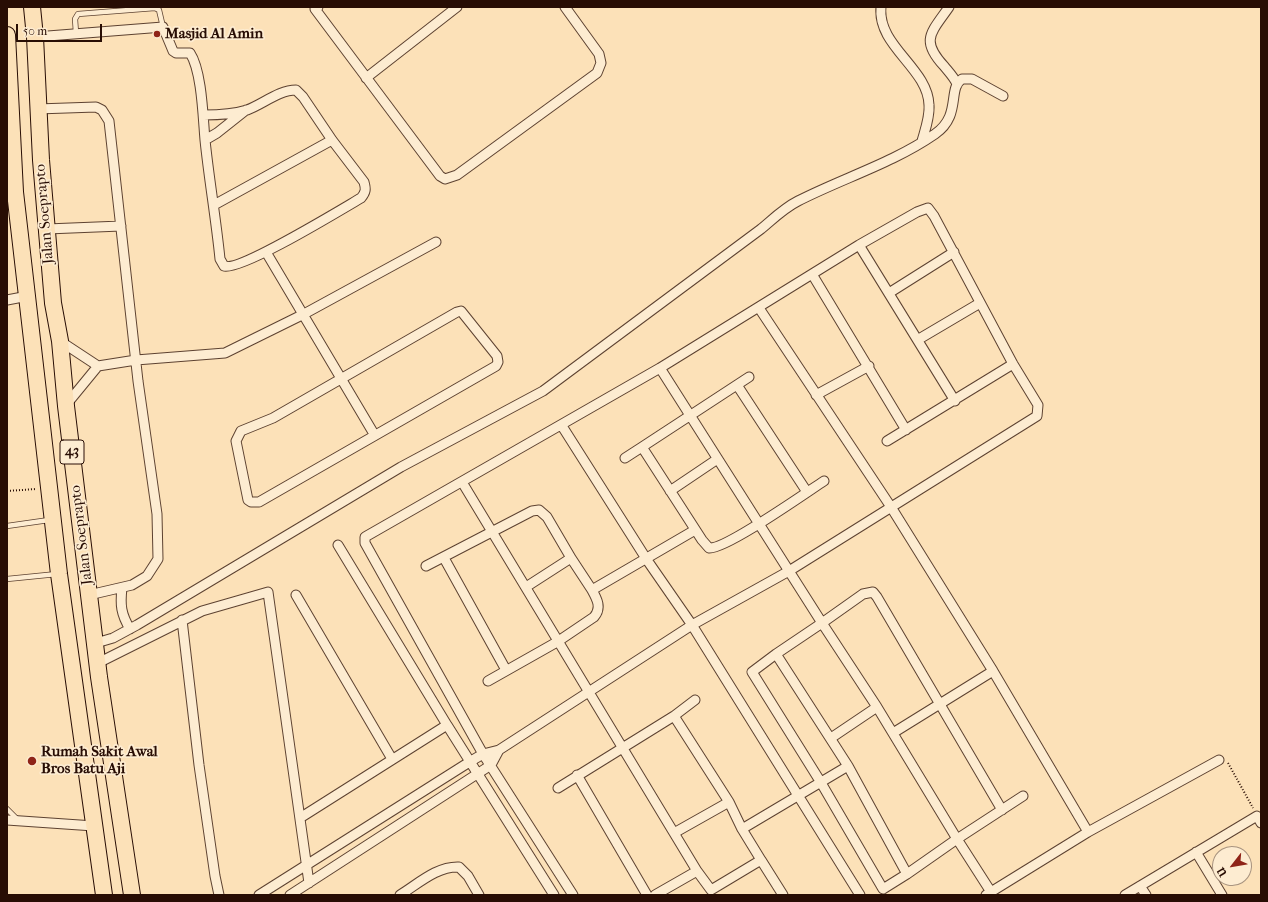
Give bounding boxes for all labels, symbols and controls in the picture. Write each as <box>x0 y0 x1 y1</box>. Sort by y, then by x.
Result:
scale bar <box>18 16 104 42</box>
text: 50 m <box>23 24 47 38</box>
place label: Masjid Al Amin <box>165 25 263 43</box>
marker: Masjid Al Amin <box>152 29 162 39</box>
street label: Jalan Soeprapto <box>32 163 58 265</box>
road number: 43 <box>60 440 84 464</box>
street label: Jalan Soeprapto <box>67 484 97 586</box>
place label: Rumah Sakit Awal Bros Batu Aji <box>41 743 158 778</box>
marker: Rumah Sakit Awal Bros Batu Aji <box>26 755 38 767</box>
north arrow <box>1212 846 1252 886</box>
text: U <box>1214 865 1230 879</box>

